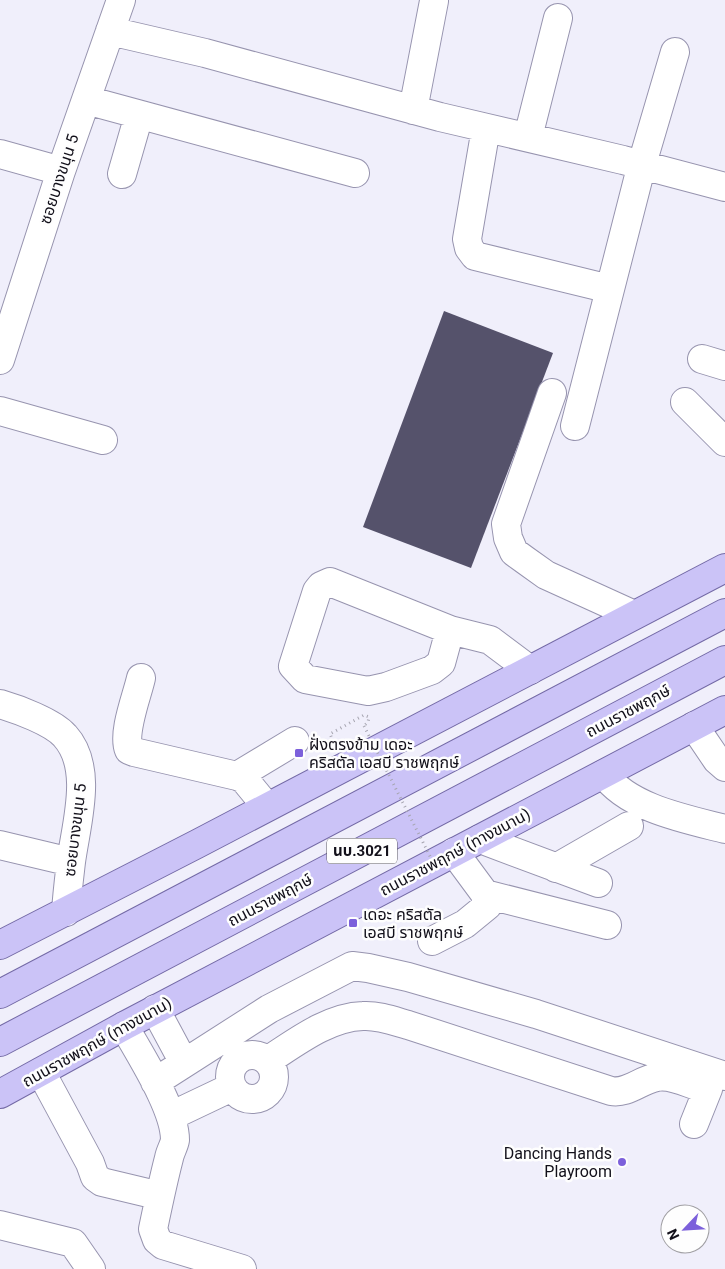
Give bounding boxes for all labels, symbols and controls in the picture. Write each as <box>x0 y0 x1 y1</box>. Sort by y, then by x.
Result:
street label: ซอยบางขนุน 5 <box>35 132 83 226</box>
street label: ถนนราชพฤกษ์ <box>583 681 673 741</box>
place label: ฝั่งตรงข้าม เดอะ คริสตัล เอสบี ราชพฤกษ์ <box>309 733 459 772</box>
marker: ฝั่งตรงข้าม เดอะ คริสตัล เอสบี ราชพฤกษ์ <box>293 747 305 759</box>
street label: ซอยบางขนุน 5 <box>60 782 90 878</box>
street label: ถนนราชพฤกษ์ (ทางขนาน) <box>377 804 533 900</box>
road number: นบ.3021 <box>327 838 397 864</box>
street label: ถนนราชพฤกษ์ <box>225 870 315 930</box>
place label: เดอะ คริสตัล เอสบี ราชพฤกษ์ <box>363 905 463 942</box>
marker: เดอะ คริสตัล เอสบี ราชพฤกษ์ <box>347 917 359 929</box>
street label: ถนนราชพฤกษ์ (ทางขนาน) <box>19 993 175 1091</box>
place label: Dancing Hands Playroom <box>504 1144 612 1181</box>
marker: Dancing Hands Playroom <box>616 1156 628 1168</box>
north arrow <box>660 1204 710 1254</box>
text: N <box>664 1227 683 1242</box>

